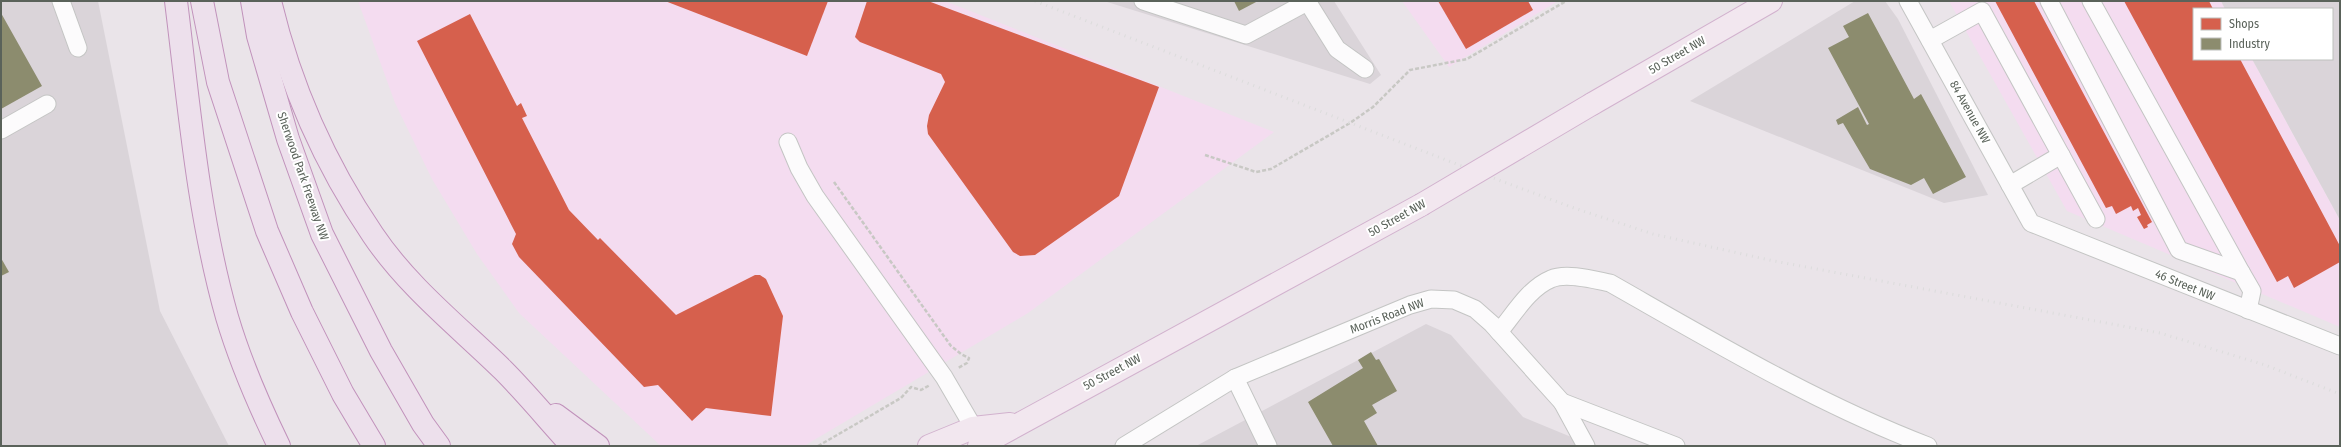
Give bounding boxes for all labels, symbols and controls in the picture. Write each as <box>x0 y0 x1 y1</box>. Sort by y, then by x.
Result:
legend <box>2193 8 2333 60</box>
text: Shops <box>2229 17 2259 31</box>
street label: 50 Street NW <box>1646 33 1708 77</box>
text: Industry <box>2229 37 2270 51</box>
street label: 84 Avenue NW <box>1947 78 1993 146</box>
street label: Sherwood Park Freeway NW <box>274 110 332 242</box>
street label: 50 Street NW <box>1366 197 1428 239</box>
street label: 46 Street NW <box>2153 267 2217 303</box>
street label: Morris Road NW <box>1348 295 1426 337</box>
street label: 50 Street NW <box>1081 351 1143 393</box>

